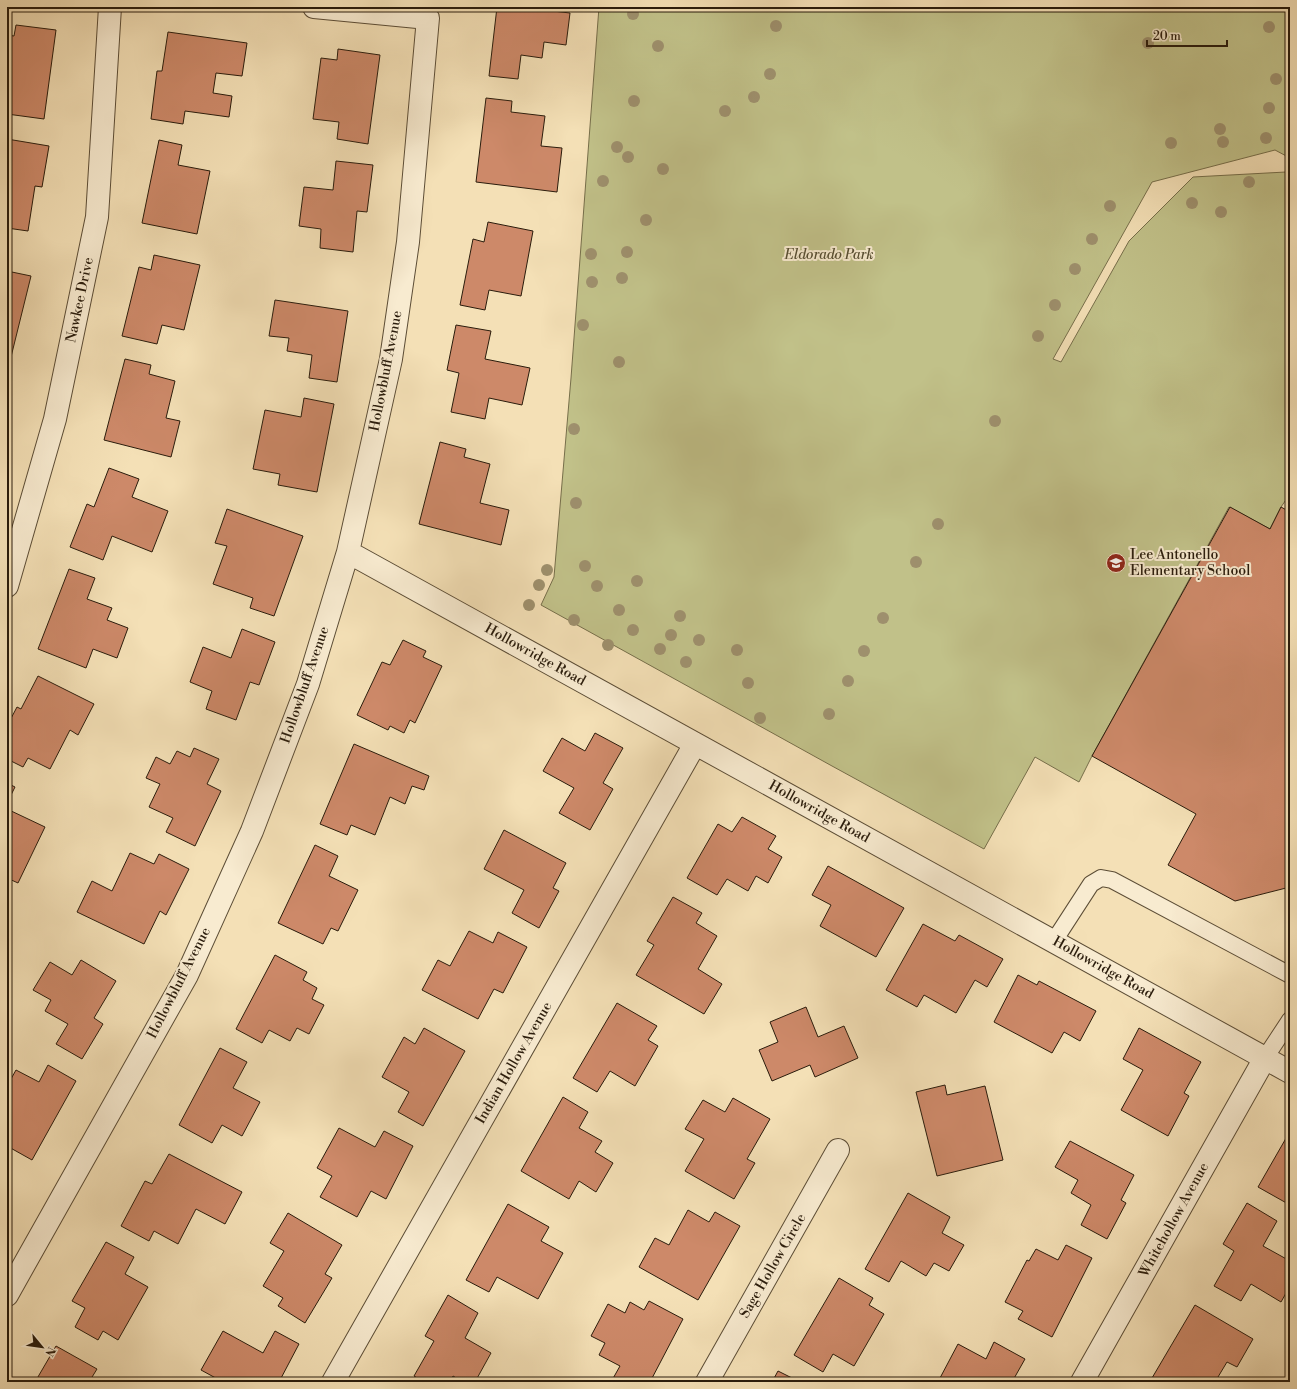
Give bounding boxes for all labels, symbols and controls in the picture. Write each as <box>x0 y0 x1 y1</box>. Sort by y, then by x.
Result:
scale bar <box>1147 22 1227 48</box>
text: 20 m <box>1153 29 1181 44</box>
park label: Eldorado Park <box>783 246 874 264</box>
street label: Nawkee Drive <box>62 256 98 344</box>
street label: Hollowbluff Avenue <box>365 309 407 433</box>
place label: Lee Antonello Elementary School <box>1130 546 1250 580</box>
school or university icon: Lee Antonello Elementary School <box>1105 552 1127 574</box>
street label: Hollowridge Road <box>481 620 589 690</box>
street label: Hollowbluff Avenue <box>277 624 333 746</box>
street label: Hollowridge Road <box>765 777 873 847</box>
street label: Hollowbluff Avenue <box>143 924 215 1042</box>
street label: Hollowridge Road <box>1049 933 1157 1003</box>
street label: Indian Hollow Avenue <box>472 999 556 1127</box>
street label: Whitehollow Avenue <box>1135 1160 1213 1281</box>
street label: Sage Hollow Circle <box>736 1210 810 1322</box>
north arrow <box>22 1327 62 1367</box>
text: N <box>41 1344 58 1359</box>

